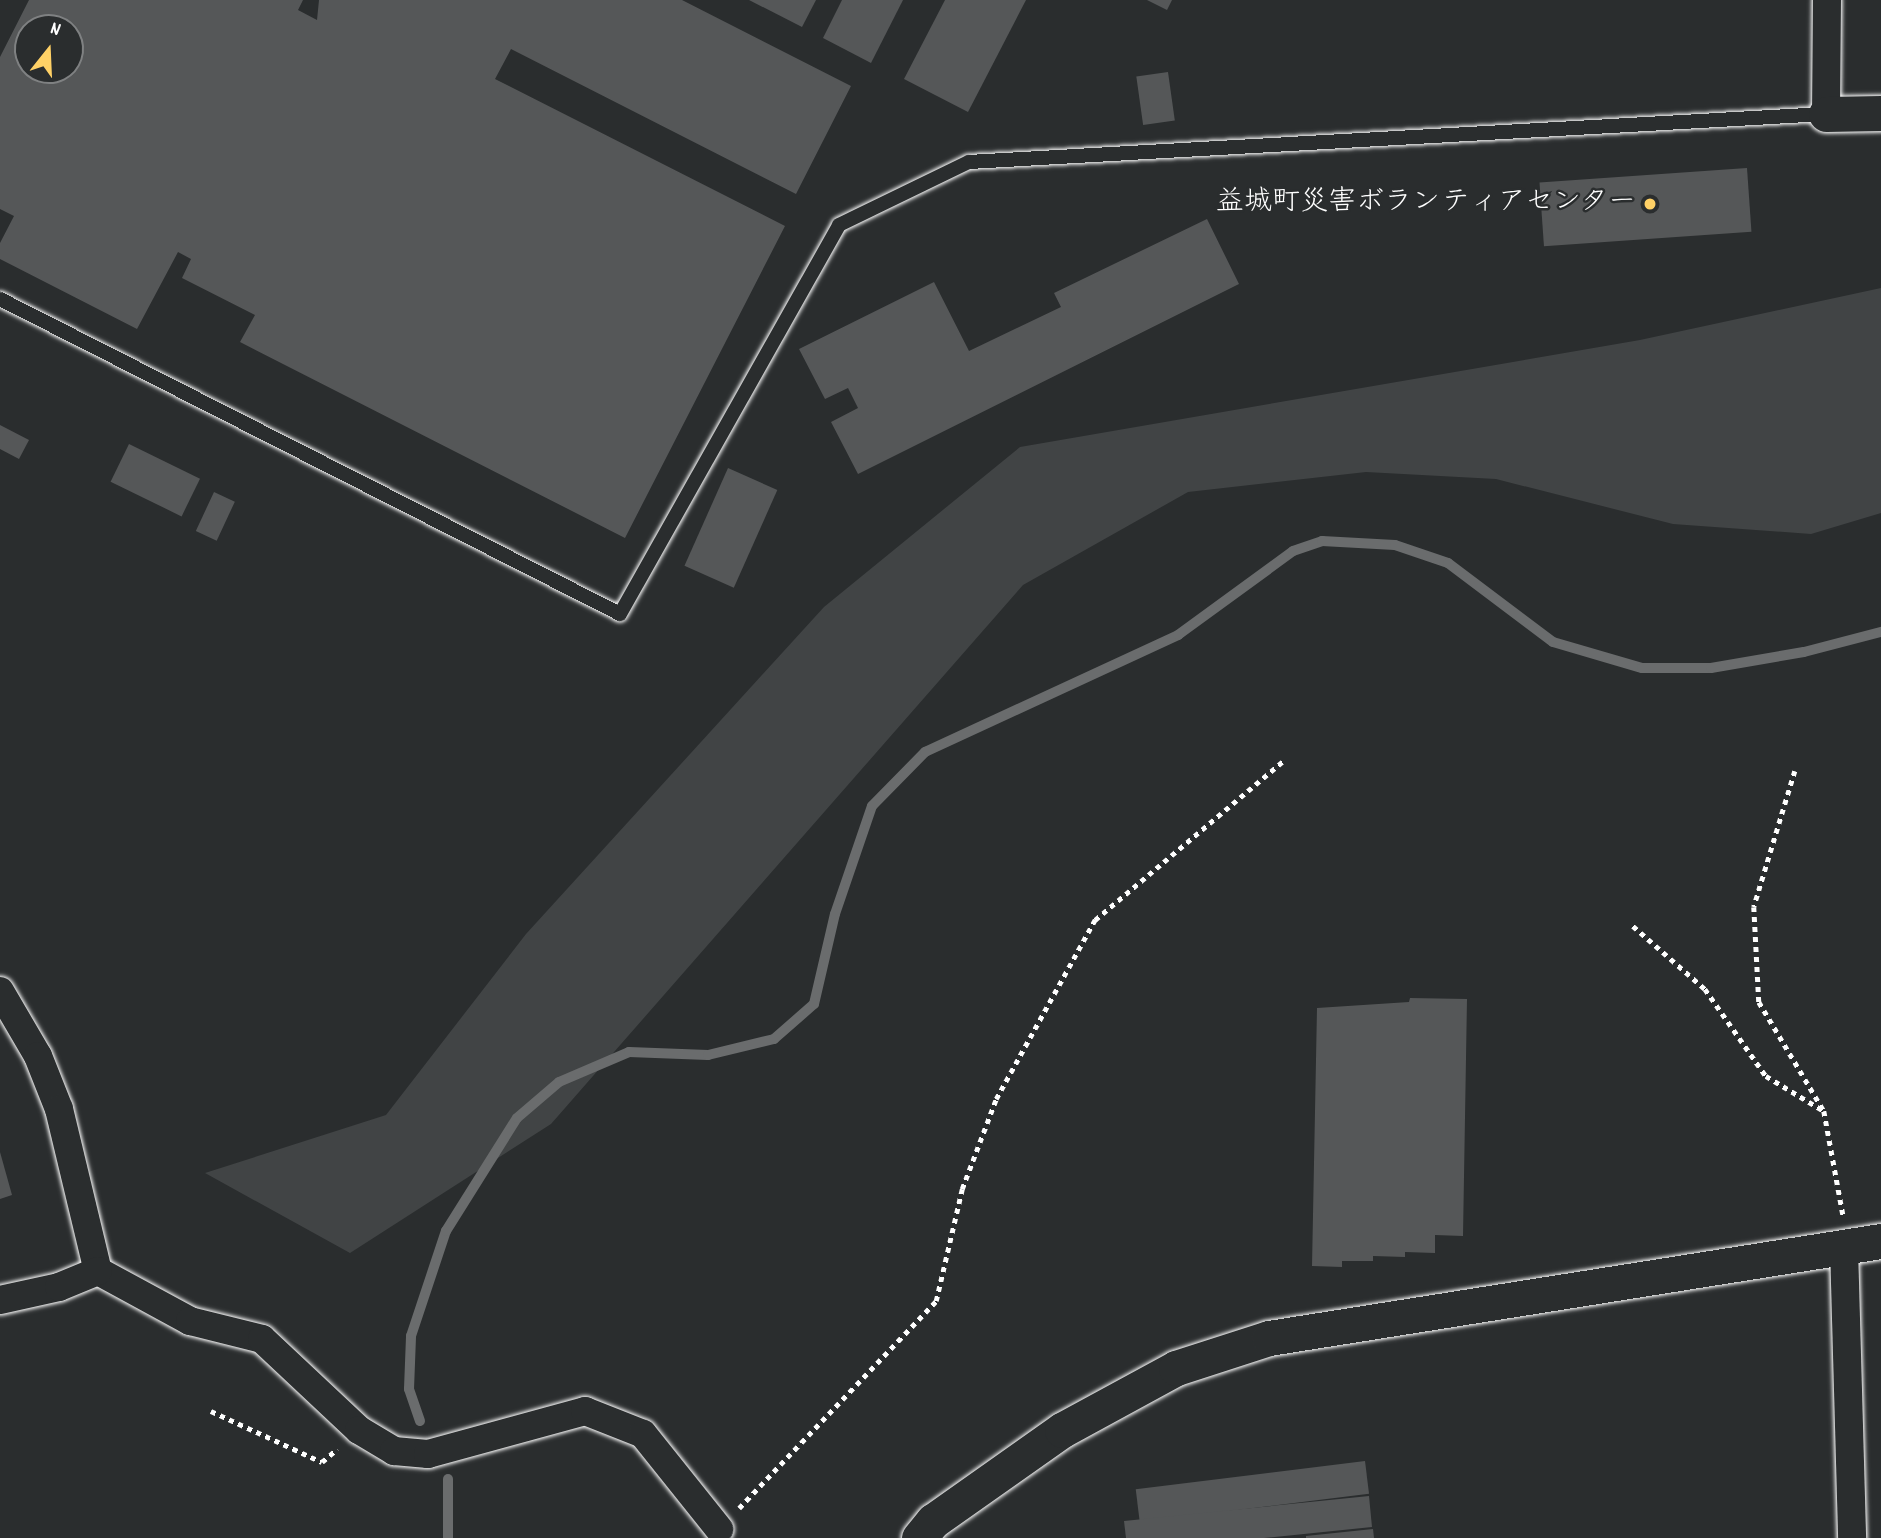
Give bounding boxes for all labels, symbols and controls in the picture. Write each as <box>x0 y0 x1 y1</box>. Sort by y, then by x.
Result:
north arrow <box>14 14 84 84</box>
text: N <box>46 16 64 45</box>
place label: 益城町災害ボランティアセンター <box>1216 187 1636 221</box>
marker: 益城町災害ボランティアセンター <box>1642 196 1658 212</box>

